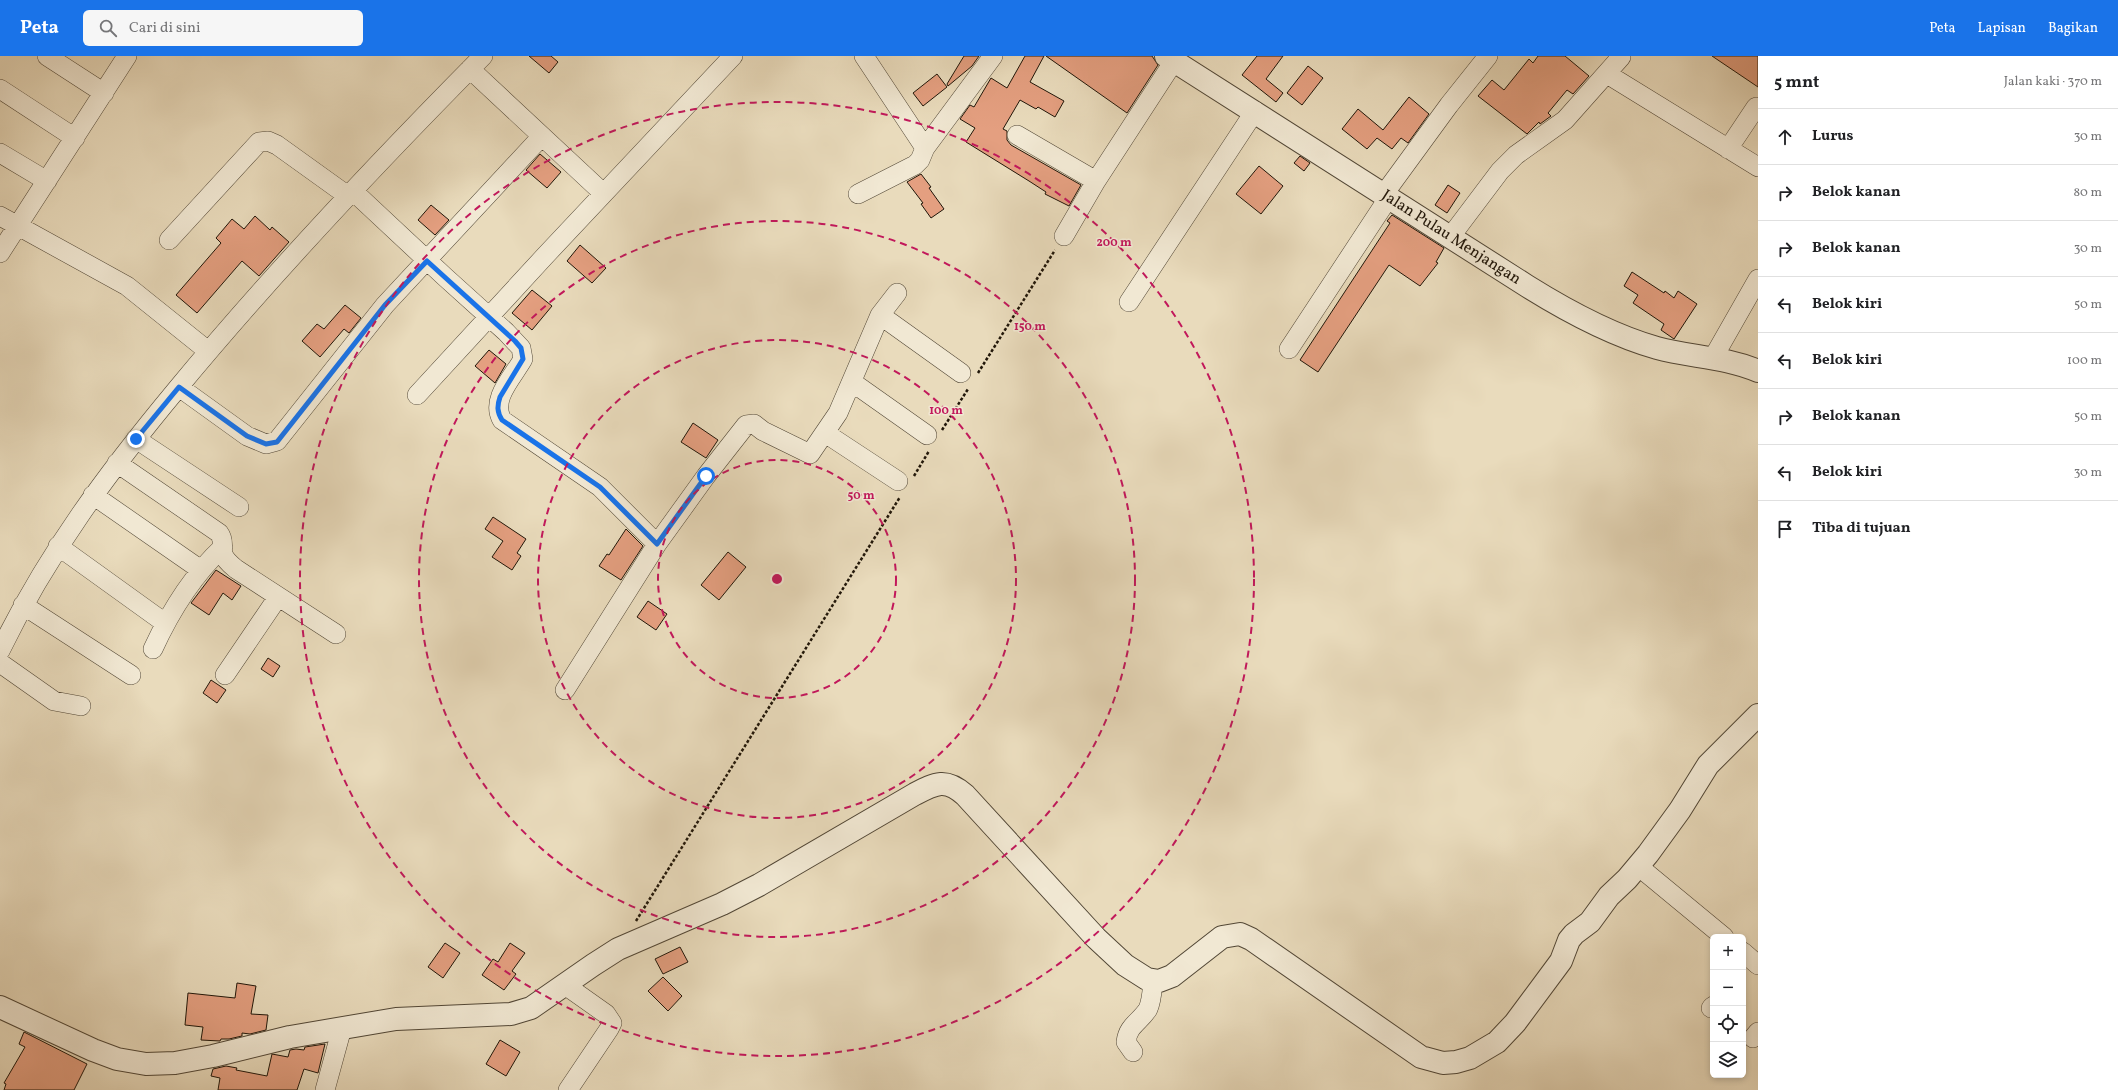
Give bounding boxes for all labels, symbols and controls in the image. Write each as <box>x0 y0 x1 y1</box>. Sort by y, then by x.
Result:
search box <box>83 10 363 46</box>
text: Peta <box>20 15 59 41</box>
icon: search <box>97 17 119 39</box>
text: Cari di sini <box>129 18 200 39</box>
text: Peta <box>1929 19 1956 38</box>
text: Lapisan <box>1978 19 2026 38</box>
text: Bagikan <box>2048 19 2098 38</box>
text: 5 mnt <box>1774 71 1819 94</box>
text: Jalan kaki · 370 m <box>2004 73 2102 91</box>
icon: ahead <box>1774 126 1796 148</box>
text: Lurus <box>1812 126 1853 147</box>
text: 30 m <box>2074 128 2102 146</box>
icon: right <box>1774 182 1796 204</box>
text: Belok kanan <box>1812 182 1901 203</box>
text: 80 m <box>2073 184 2102 202</box>
street label: Jalan Pulau Menjangan <box>1377 185 1525 290</box>
text: 200 m <box>1096 235 1132 251</box>
icon: right <box>1774 238 1796 260</box>
text: Belok kanan <box>1812 238 1901 259</box>
text: 30 m <box>2074 240 2102 258</box>
icon: left <box>1774 294 1796 316</box>
text: Belok kiri <box>1812 294 1882 315</box>
text: 50 m <box>2074 296 2102 314</box>
text: 150 m <box>1014 319 1046 335</box>
icon: left <box>1774 350 1796 372</box>
text: Belok kiri <box>1812 350 1882 371</box>
text: 100 m <box>2067 352 2102 370</box>
text: 100 m <box>929 403 963 419</box>
icon: right <box>1774 406 1796 428</box>
text: Belok kanan <box>1812 406 1901 427</box>
text: 50 m <box>2074 408 2102 426</box>
route end <box>127 430 145 448</box>
icon: left <box>1774 462 1796 484</box>
text: Belok kiri <box>1812 462 1882 483</box>
text: 30 m <box>2074 464 2102 482</box>
route start <box>697 467 715 485</box>
text: 50 m <box>847 488 875 504</box>
icon: arrive <box>1774 518 1796 540</box>
text: Tiba di tujuan <box>1812 518 1911 539</box>
centre of rings <box>770 572 784 586</box>
map controls <box>1710 934 1746 1078</box>
button: + <box>1710 934 1746 970</box>
button: − <box>1710 970 1746 1006</box>
button: locate <box>1710 1006 1746 1042</box>
button: layers <box>1710 1042 1746 1078</box>

